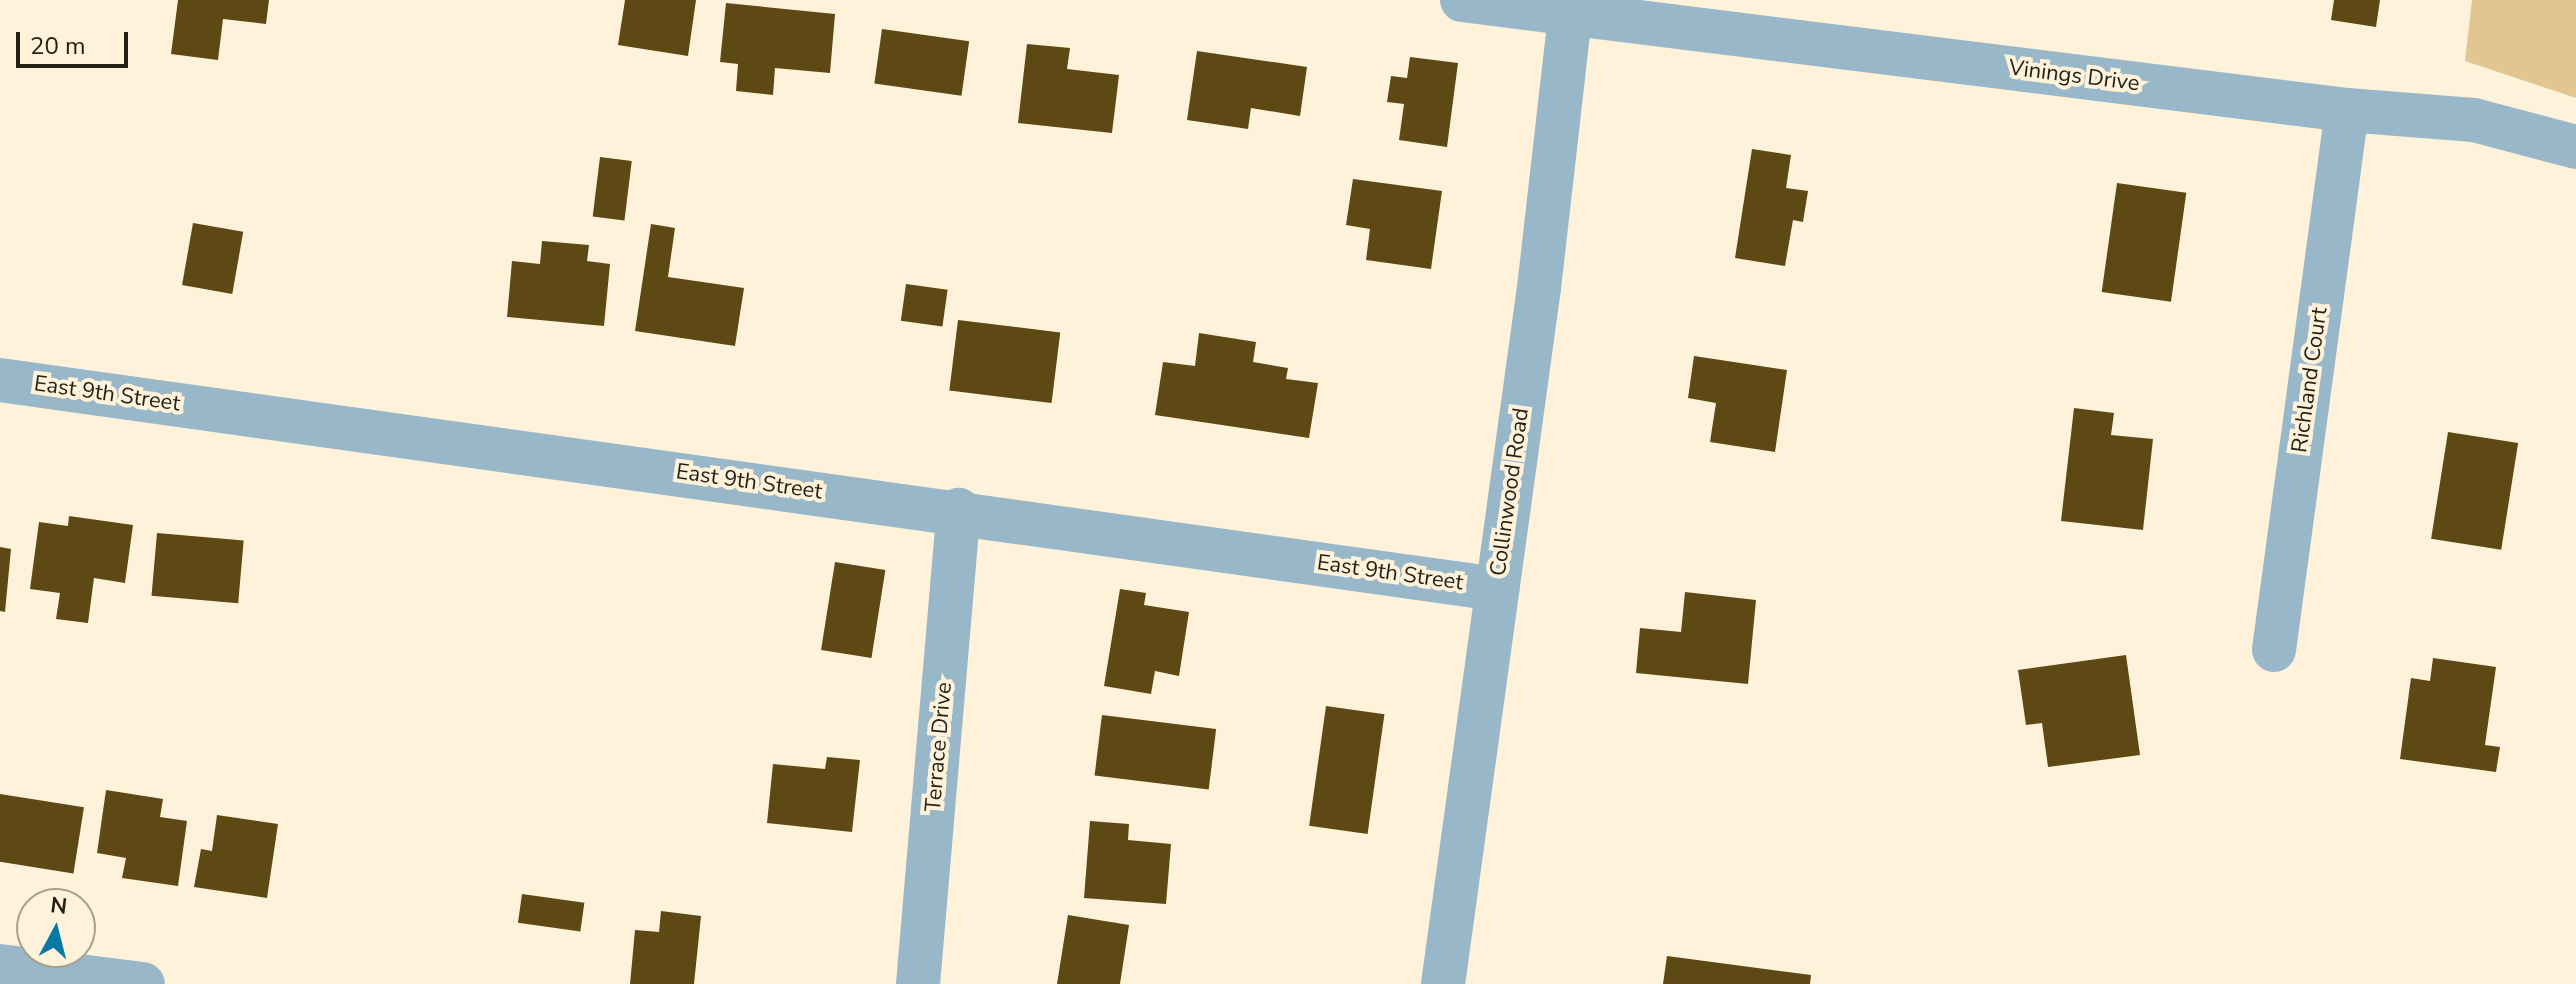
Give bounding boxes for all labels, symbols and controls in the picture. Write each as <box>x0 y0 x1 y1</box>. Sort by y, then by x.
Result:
scale bar <box>20 16 132 66</box>
text: 20 m <box>30 30 86 62</box>
street label: Vinings Drive <box>2007 55 2141 97</box>
street label: Richland Court <box>2287 306 2333 454</box>
street label: East 9th Street <box>32 371 182 417</box>
street label: Collinwood Road <box>1485 406 1535 578</box>
street label: East 9th Street <box>674 459 824 505</box>
street label: East 9th Street <box>1315 550 1465 596</box>
street label: Terrace Drive <box>920 681 958 813</box>
north arrow <box>16 888 96 968</box>
text: N <box>49 890 69 922</box>

